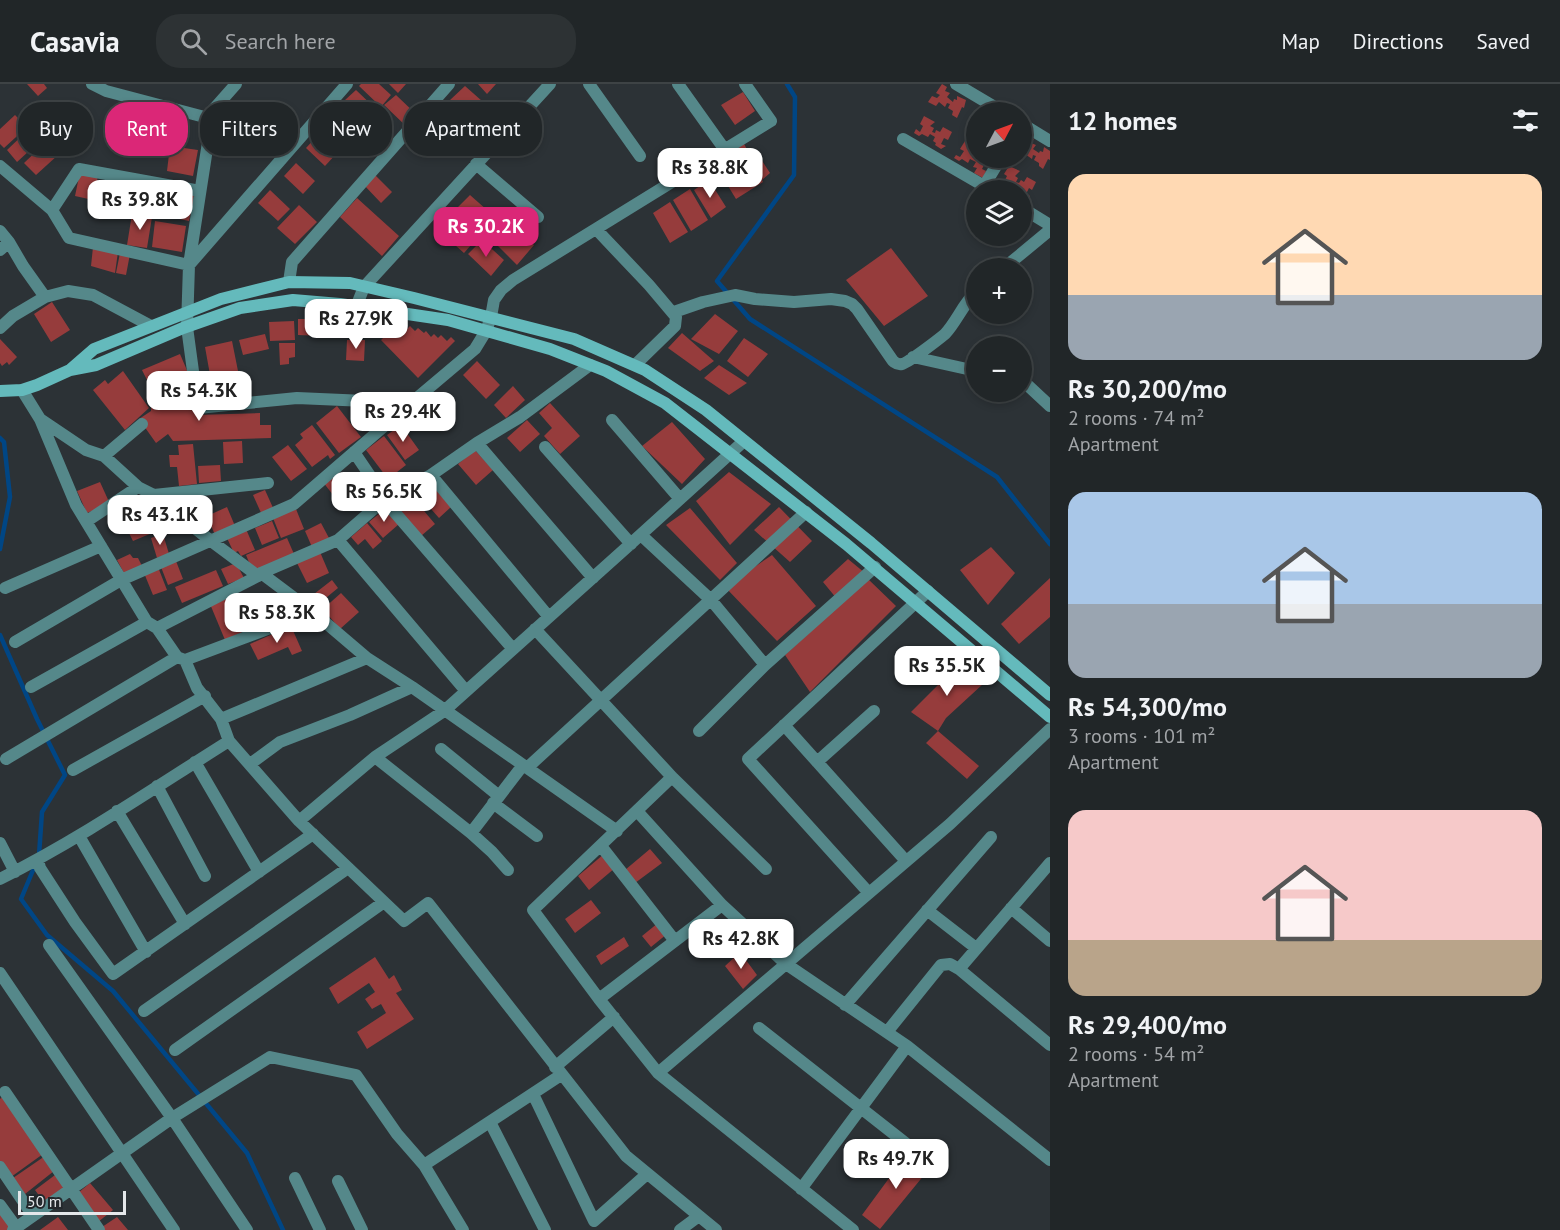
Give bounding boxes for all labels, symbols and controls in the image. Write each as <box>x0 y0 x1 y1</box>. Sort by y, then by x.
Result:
search box <box>156 14 576 68</box>
text: Casavia <box>30 23 120 60</box>
icon: search <box>177 25 210 58</box>
text: Search here <box>225 27 336 55</box>
text: Map <box>1281 28 1320 55</box>
text: Directions <box>1353 28 1444 55</box>
text: Saved <box>1477 28 1530 55</box>
chip: Buy <box>18 102 93 156</box>
chip: Rent <box>105 102 188 156</box>
chip: Filters <box>200 102 298 156</box>
chip: New <box>310 102 392 156</box>
chip: Apartment <box>404 102 542 156</box>
north arrow <box>966 102 1032 168</box>
map controls <box>966 102 1032 402</box>
text: 12 homes <box>1068 104 1177 137</box>
icon: filters <box>1509 104 1542 137</box>
pin: Rs 38.8K <box>648 148 772 199</box>
text: Rs 38.8K <box>672 154 748 180</box>
pin: Rs 39.8K <box>78 180 202 231</box>
button: layers <box>966 180 1032 246</box>
text: Rs 39.8K <box>102 186 178 212</box>
pin: Rs 30.2K <box>424 207 548 258</box>
text: Rs 30.2K <box>448 213 524 239</box>
icon: home <box>1251 213 1359 321</box>
button: + <box>966 258 1032 324</box>
pin: Rs 27.9K <box>294 299 418 350</box>
text: Rs 27.9K <box>319 305 393 331</box>
button: − <box>966 336 1032 402</box>
pin: Rs 54.3K <box>137 371 261 422</box>
text: Rs 30,200/mo <box>1068 372 1227 405</box>
text: Rs 54.3K <box>161 377 237 403</box>
pin: Rs 29.4K <box>341 392 465 443</box>
text: Rs 29.4K <box>365 398 441 424</box>
text: 2 rooms · 74 m² <box>1068 405 1204 431</box>
text: Apartment <box>1068 431 1159 457</box>
pin: Rs 56.5K <box>322 472 446 523</box>
text: Rs 56.5K <box>346 478 422 504</box>
pin: Rs 43.1K <box>98 495 222 546</box>
text: Rs 43.1K <box>122 501 198 527</box>
icon: home <box>1251 531 1359 639</box>
pin: Rs 58.3K <box>215 593 339 644</box>
text: Rs 58.3K <box>239 599 315 625</box>
pin: Rs 35.5K <box>885 646 1009 697</box>
text: Rs 35.5K <box>909 652 985 678</box>
text: Rs 54,300/mo <box>1068 690 1227 723</box>
text: 3 rooms · 101 m² <box>1068 723 1215 749</box>
text: Apartment <box>1068 749 1159 775</box>
icon: home <box>1251 849 1359 957</box>
pin: Rs 42.8K <box>679 919 803 970</box>
text: Rs 42.8K <box>703 925 779 951</box>
text: Rs 29,400/mo <box>1068 1008 1227 1041</box>
text: 2 rooms · 54 m² <box>1068 1041 1204 1067</box>
text: Apartment <box>1068 1067 1159 1093</box>
pin: Rs 49.7K <box>834 1139 958 1190</box>
text: Rs 49.7K <box>858 1145 934 1171</box>
scale bar <box>18 1188 126 1216</box>
text: 50 m <box>27 1191 62 1211</box>

